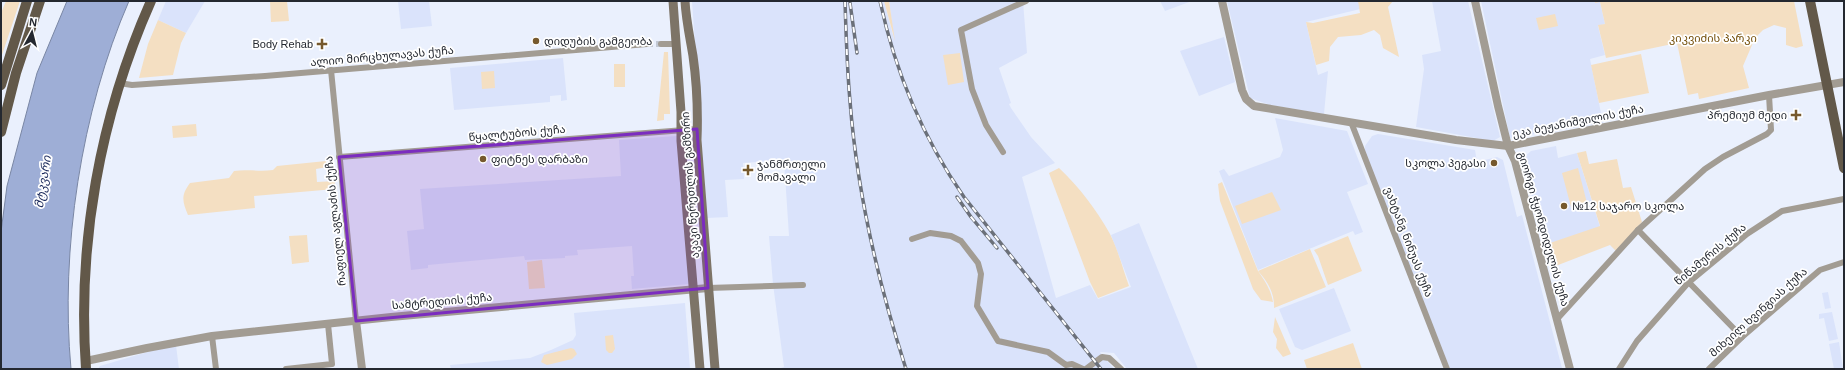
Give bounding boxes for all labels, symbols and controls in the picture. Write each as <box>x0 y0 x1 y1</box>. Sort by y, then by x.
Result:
north arrow <box>12 12 52 52</box>
text: N <box>29 16 38 29</box>
park label: კიკვიძის პარკი <box>1669 32 1757 45</box>
place label: დიდუბის გამგეობა <box>544 35 652 48</box>
marker: დიდუბის გამგეობა <box>531 36 541 46</box>
place label: Body Rehab <box>252 38 313 50</box>
marker: Body Rehab <box>316 38 328 50</box>
street label: ალიო მირცხულავას ქუჩა <box>310 44 454 69</box>
street label: ეკა ბეჟანიშვილის ქუჩა <box>1511 102 1645 141</box>
place label: პრემიუმ მედი <box>1707 109 1787 122</box>
marker: პრემიუმ მედი <box>1790 109 1802 121</box>
street label: აკაკი წერეთლის გამზირი <box>679 111 702 259</box>
street label: წყალტუბოს ქუჩა <box>468 123 566 144</box>
street label: გიორგი ჭყონდიდელის ქუჩა <box>1515 150 1572 308</box>
place label: ფიტნეს დარბაზი <box>491 153 588 166</box>
water label: მტკვარი <box>32 154 54 209</box>
marker: ფიტნეს დარბაზი <box>478 154 488 164</box>
street label: რაფიელ აგლაძის ქუჩა <box>322 155 349 287</box>
place label: სკოლა პეგასი <box>1405 157 1486 170</box>
place label: ჯანმრთელი მომავალი <box>757 158 826 184</box>
marker: სკოლა პეგასი <box>1489 158 1499 168</box>
marker: ჯანმრთელი მომავალი <box>742 164 754 176</box>
street label: ვახტანგ ნინუას ქუჩა <box>1382 185 1436 299</box>
place label: №12 საჯარო სკოლა <box>1572 200 1684 213</box>
marker: №12 საჯარო სკოლა <box>1559 201 1569 211</box>
street label: წიწამურის ქუჩა <box>1672 221 1749 288</box>
street label: მიხეილ ხვინგიას ქუჩა <box>1707 265 1810 360</box>
street label: სამტრედიის ქუჩა <box>391 291 493 312</box>

